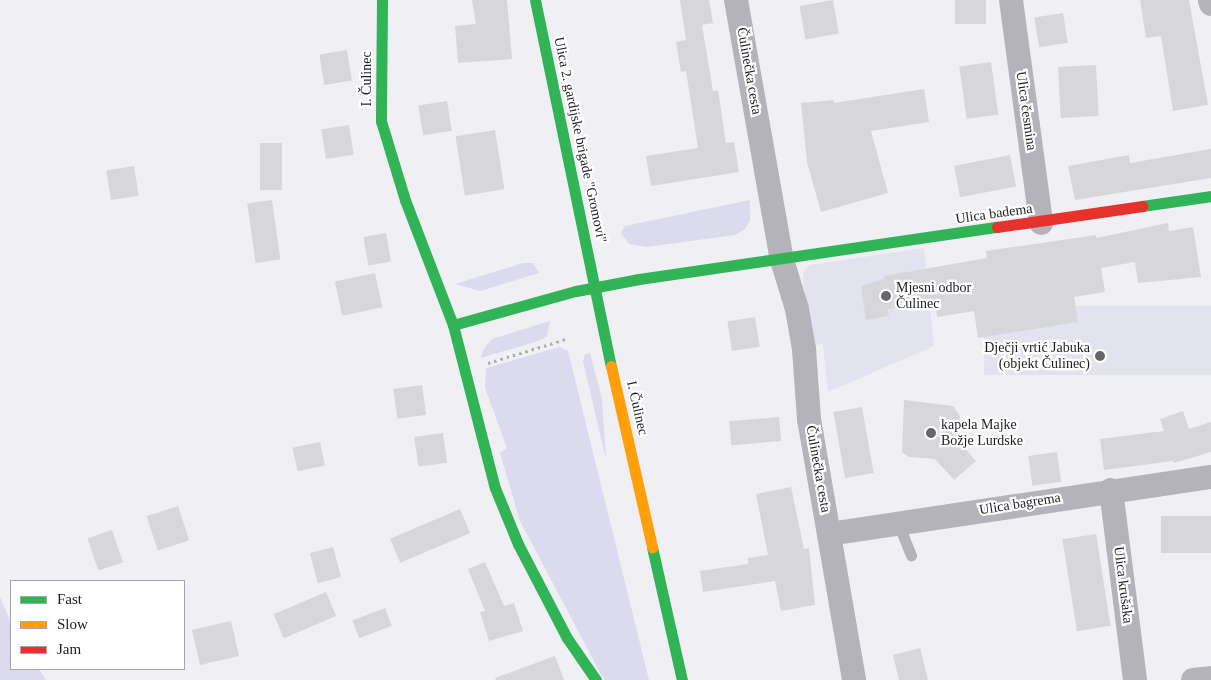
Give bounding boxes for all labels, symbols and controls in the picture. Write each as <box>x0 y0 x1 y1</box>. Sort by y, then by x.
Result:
street label: Čulinečka cesta <box>733 26 765 116</box>
street label: Ulica 2. gardijske brigade "Gromovi" <box>550 36 610 244</box>
street label: I. Čulinec <box>359 51 375 107</box>
street label: Ulica česmina <box>1012 70 1040 152</box>
street label: Ulica badema <box>955 200 1033 228</box>
place label: Mjesni odbor Čulinec <box>896 280 971 312</box>
marker: Mjesni odbor Čulinec <box>880 290 892 302</box>
place label: Dječji vrtić Jabuka (objekt Čulinec) <box>984 340 1090 372</box>
marker: Dječji vrtić Jabuka (objekt Čulinec) <box>1094 350 1106 362</box>
street label: I. Čulinec <box>623 379 651 437</box>
place label: kapela Majke Božje Lurdske <box>941 417 1023 450</box>
street label: Čulinečka cesta <box>802 424 834 514</box>
marker: kapela Majke Božje Lurdske <box>925 427 937 439</box>
street label: Ulica bagrema <box>978 489 1062 519</box>
street label: Ulica krušaka <box>1110 546 1136 624</box>
legend <box>10 580 185 670</box>
text: Fast <box>57 591 82 607</box>
text: Slow <box>57 616 88 632</box>
text: Jam <box>57 641 81 657</box>

